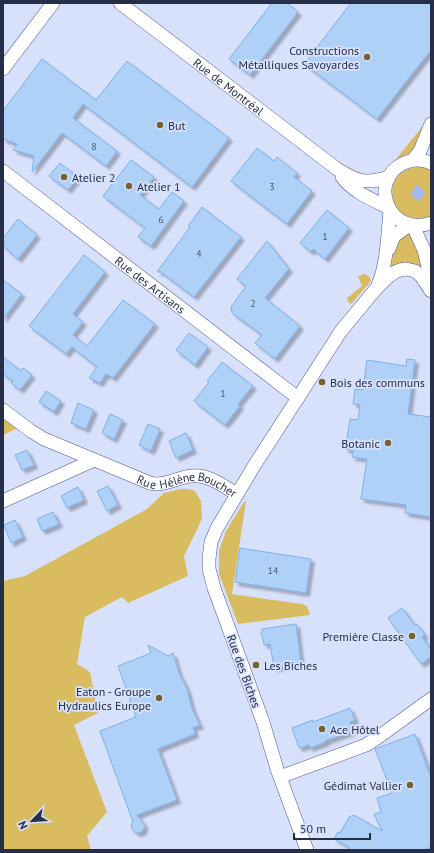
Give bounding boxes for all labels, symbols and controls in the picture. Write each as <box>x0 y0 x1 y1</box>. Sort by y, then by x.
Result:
place label: Constructions Métalliques Savoyardes <box>238 43 359 72</box>
marker: Constructions Métalliques Savoyardes <box>362 52 372 62</box>
street label: Rue de Montréal <box>191 54 267 118</box>
place label: But <box>168 118 186 133</box>
marker: But <box>155 120 165 130</box>
house number: 8 <box>91 140 97 153</box>
place label: Atelier 2 <box>72 170 116 185</box>
marker: Atelier 2 <box>59 172 69 182</box>
place label: Atelier 1 <box>137 179 181 194</box>
house number: 3 <box>269 180 275 193</box>
marker: Atelier 1 <box>124 181 134 191</box>
house number: 6 <box>158 213 164 226</box>
house number: 1 <box>322 230 328 243</box>
house number: 4 <box>196 247 202 260</box>
street label: Rue des Artisans <box>112 253 189 316</box>
house number: 2 <box>250 297 256 310</box>
place label: Bois des communs <box>330 375 425 390</box>
marker: Bois des communs <box>317 377 327 387</box>
house number: 1 <box>220 387 226 400</box>
place label: Botanic <box>341 436 381 451</box>
marker: Botanic <box>383 438 393 448</box>
street label: Rue Hélène Boucher <box>135 468 240 500</box>
house number: 14 <box>268 564 279 577</box>
place label: Première Classe <box>323 629 404 644</box>
marker: Première Classe <box>407 631 417 641</box>
street label: Rue des Biches <box>224 632 264 710</box>
place label: Les Biches <box>264 658 317 673</box>
marker: Les Biches <box>251 660 261 670</box>
place label: Eaton - Groupe Hydraulics Europe <box>58 684 151 713</box>
marker: Eaton - Groupe Hydraulics Europe <box>154 693 164 703</box>
place label: Ace Hôtel <box>330 722 380 737</box>
marker: Ace Hôtel <box>317 724 327 734</box>
place label: Gédimat Vallier <box>324 778 402 793</box>
marker: Gédimat Vallier <box>405 780 415 790</box>
north arrow <box>12 801 52 841</box>
scale bar <box>294 815 370 841</box>
text: N <box>15 819 31 831</box>
text: 50 m <box>300 821 326 836</box>

